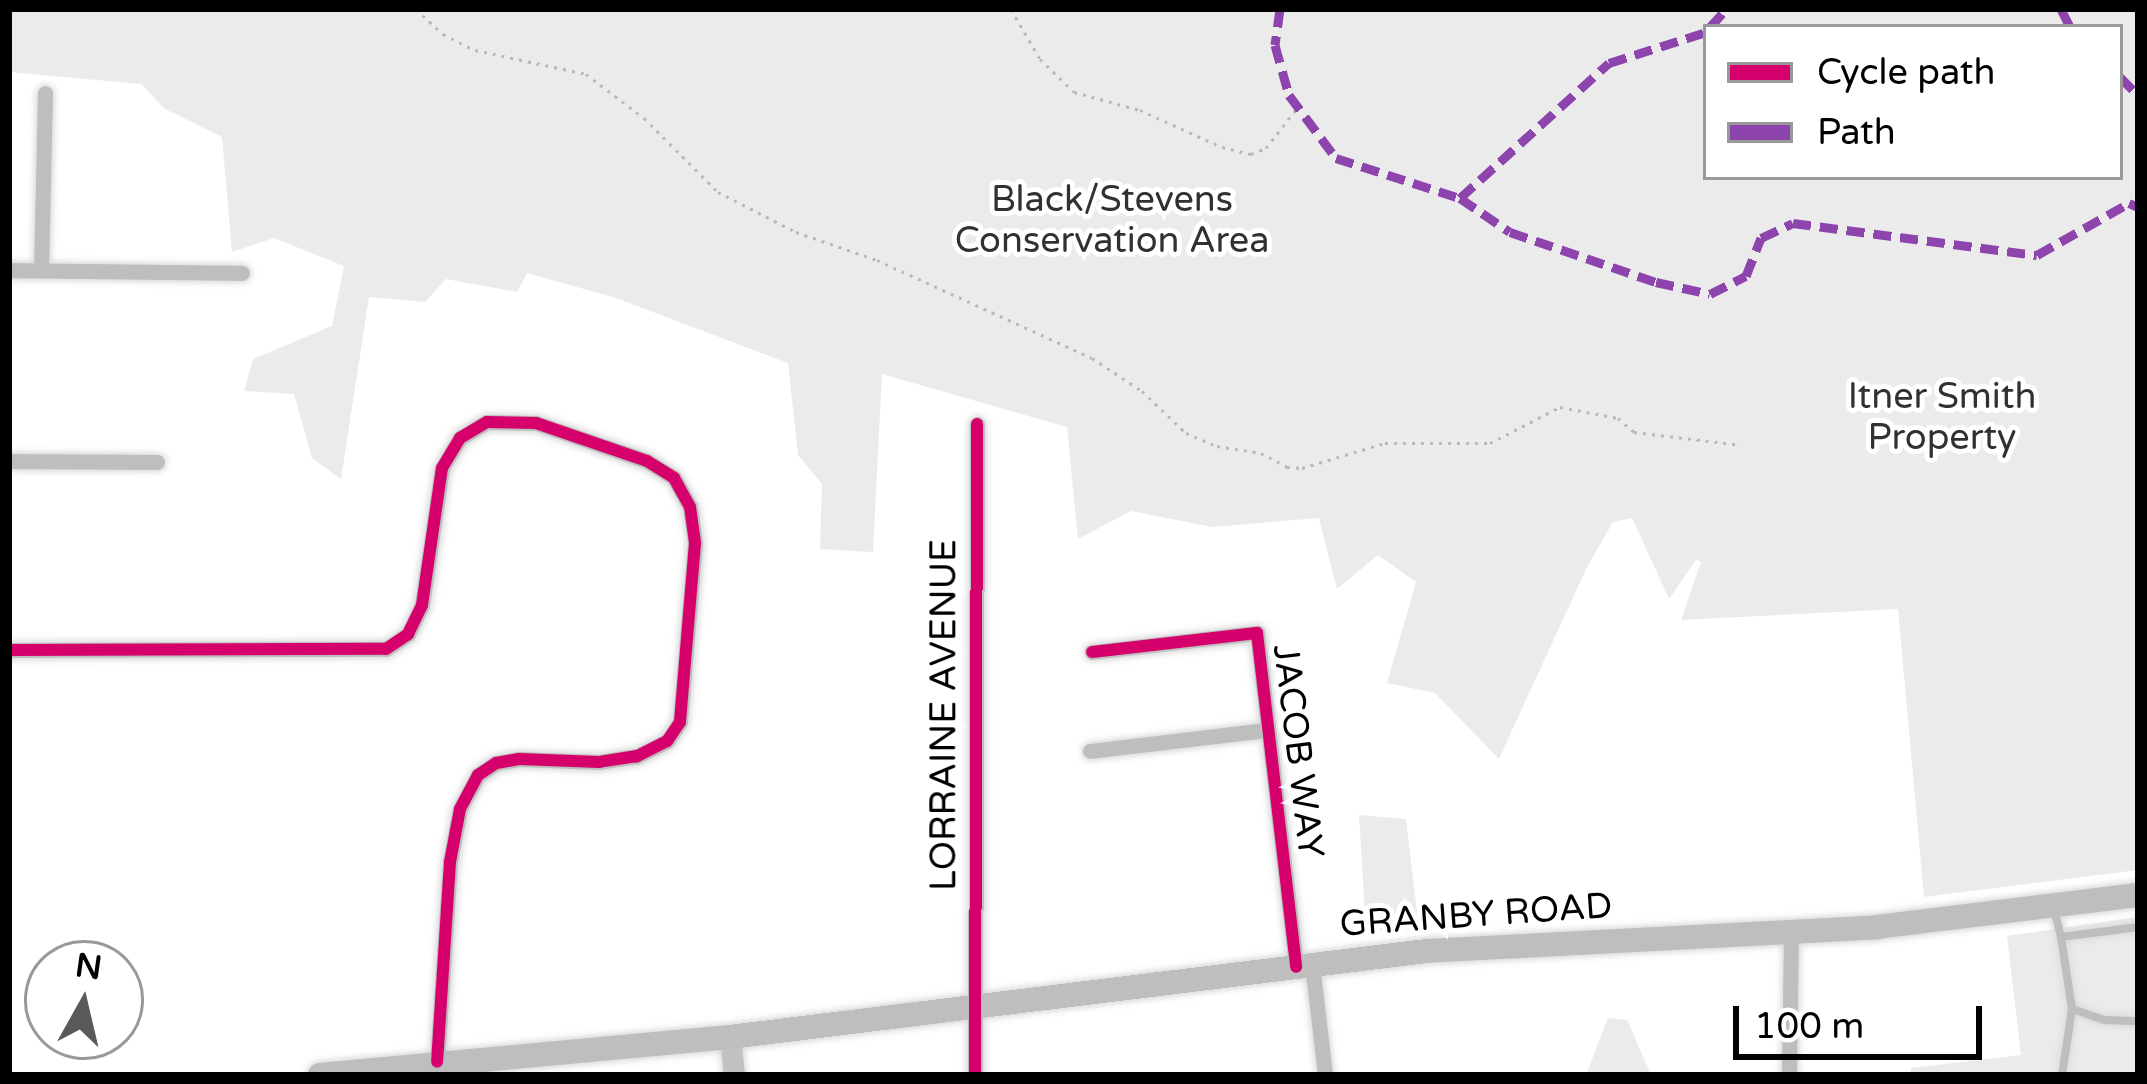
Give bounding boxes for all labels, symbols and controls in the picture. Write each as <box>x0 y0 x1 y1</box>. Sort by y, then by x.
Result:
legend <box>1703 24 2123 180</box>
text: Cycle path <box>1817 51 1995 94</box>
text: Path <box>1817 111 1896 154</box>
park label: Black/Stevens Conservation Area <box>955 177 1269 262</box>
park label: Itner Smith Property <box>1848 374 2036 459</box>
street label: LORRAINE AVENUE <box>922 539 966 891</box>
street label: JACOB WAY <box>1263 642 1333 860</box>
street label: GRANBY ROAD <box>1338 884 1614 946</box>
north arrow <box>24 940 144 1060</box>
text: N <box>73 946 104 988</box>
scale bar <box>1739 982 1988 1056</box>
text: 100 m <box>1754 1005 1864 1048</box>

